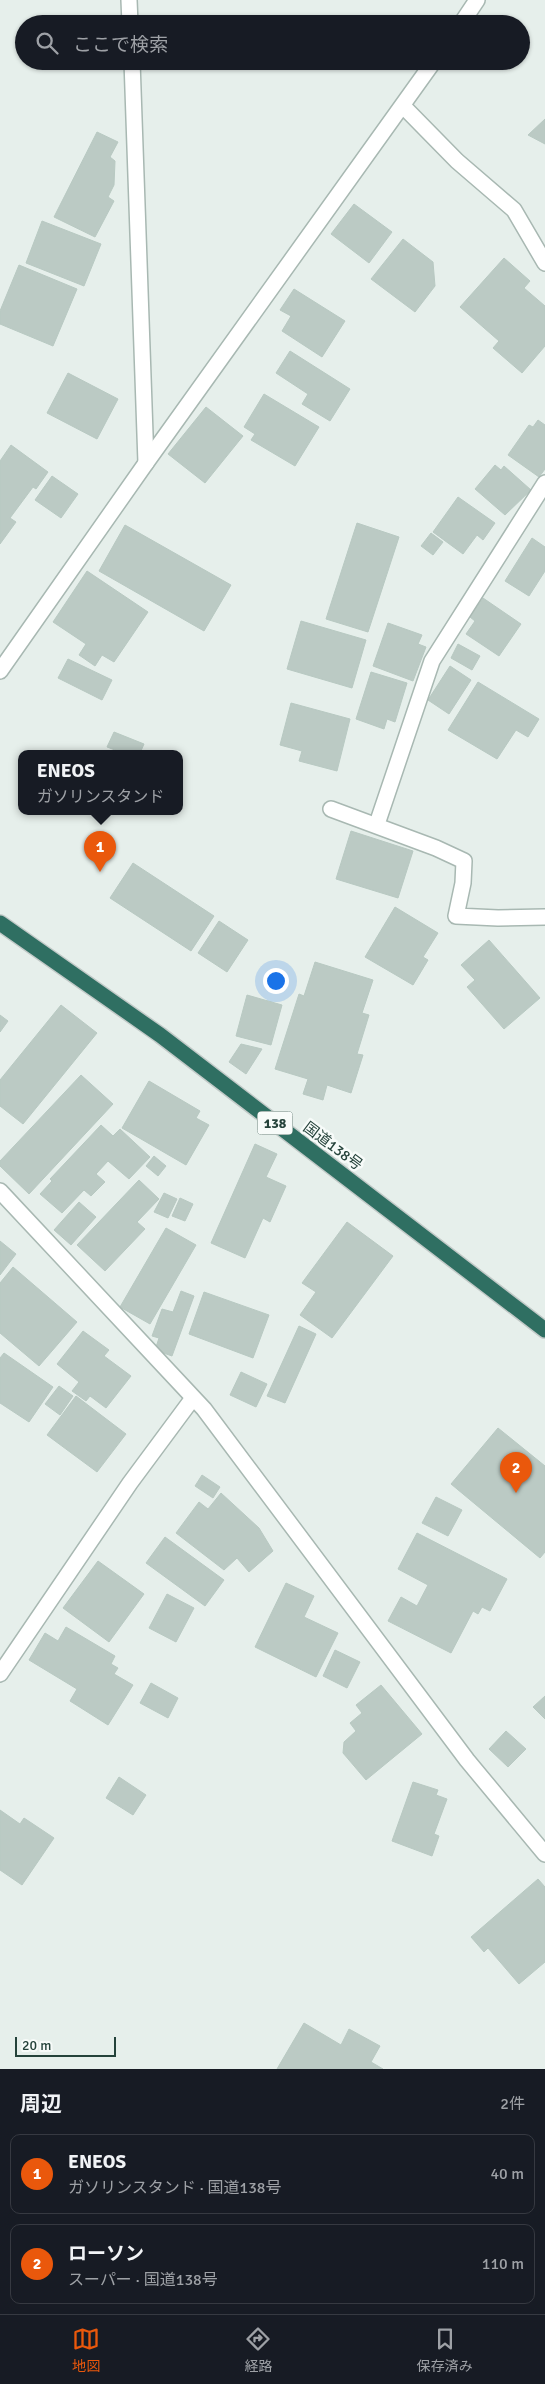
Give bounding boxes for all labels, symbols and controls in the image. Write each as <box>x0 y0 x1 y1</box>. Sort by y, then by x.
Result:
search box <box>15 15 530 70</box>
icon: search <box>33 29 61 57</box>
text: ここで検索 <box>73 33 168 57</box>
popup <box>18 750 183 815</box>
text: ENEOS <box>37 759 95 783</box>
text: ガソリンスタンド <box>37 787 164 807</box>
pin: 1 <box>84 831 116 872</box>
your location <box>263 968 289 994</box>
road number: 138 <box>258 1112 292 1134</box>
street label: 国道138号 <box>300 1118 366 1174</box>
pin: 2 <box>500 1452 532 1493</box>
scale bar <box>15 2034 116 2057</box>
text: 20 m <box>22 2037 51 2054</box>
text: 周辺 <box>20 2091 62 2117</box>
text: 2件 <box>500 2094 525 2114</box>
text: ENEOS <box>68 2150 126 2174</box>
text: 1 <box>33 2164 41 2184</box>
text: 40 m <box>490 2164 524 2184</box>
text: ガソリンスタンド · 国道138号 <box>68 2178 282 2198</box>
text: ローソン <box>68 2242 144 2266</box>
text: 2 <box>33 2254 41 2274</box>
text: 110 m <box>482 2254 524 2274</box>
text: スーパー · 国道138号 <box>68 2270 218 2290</box>
tab: 地図 <box>72 2325 100 2375</box>
tab: 経路 <box>244 2325 272 2375</box>
tab: 保存済み <box>417 2325 473 2375</box>

